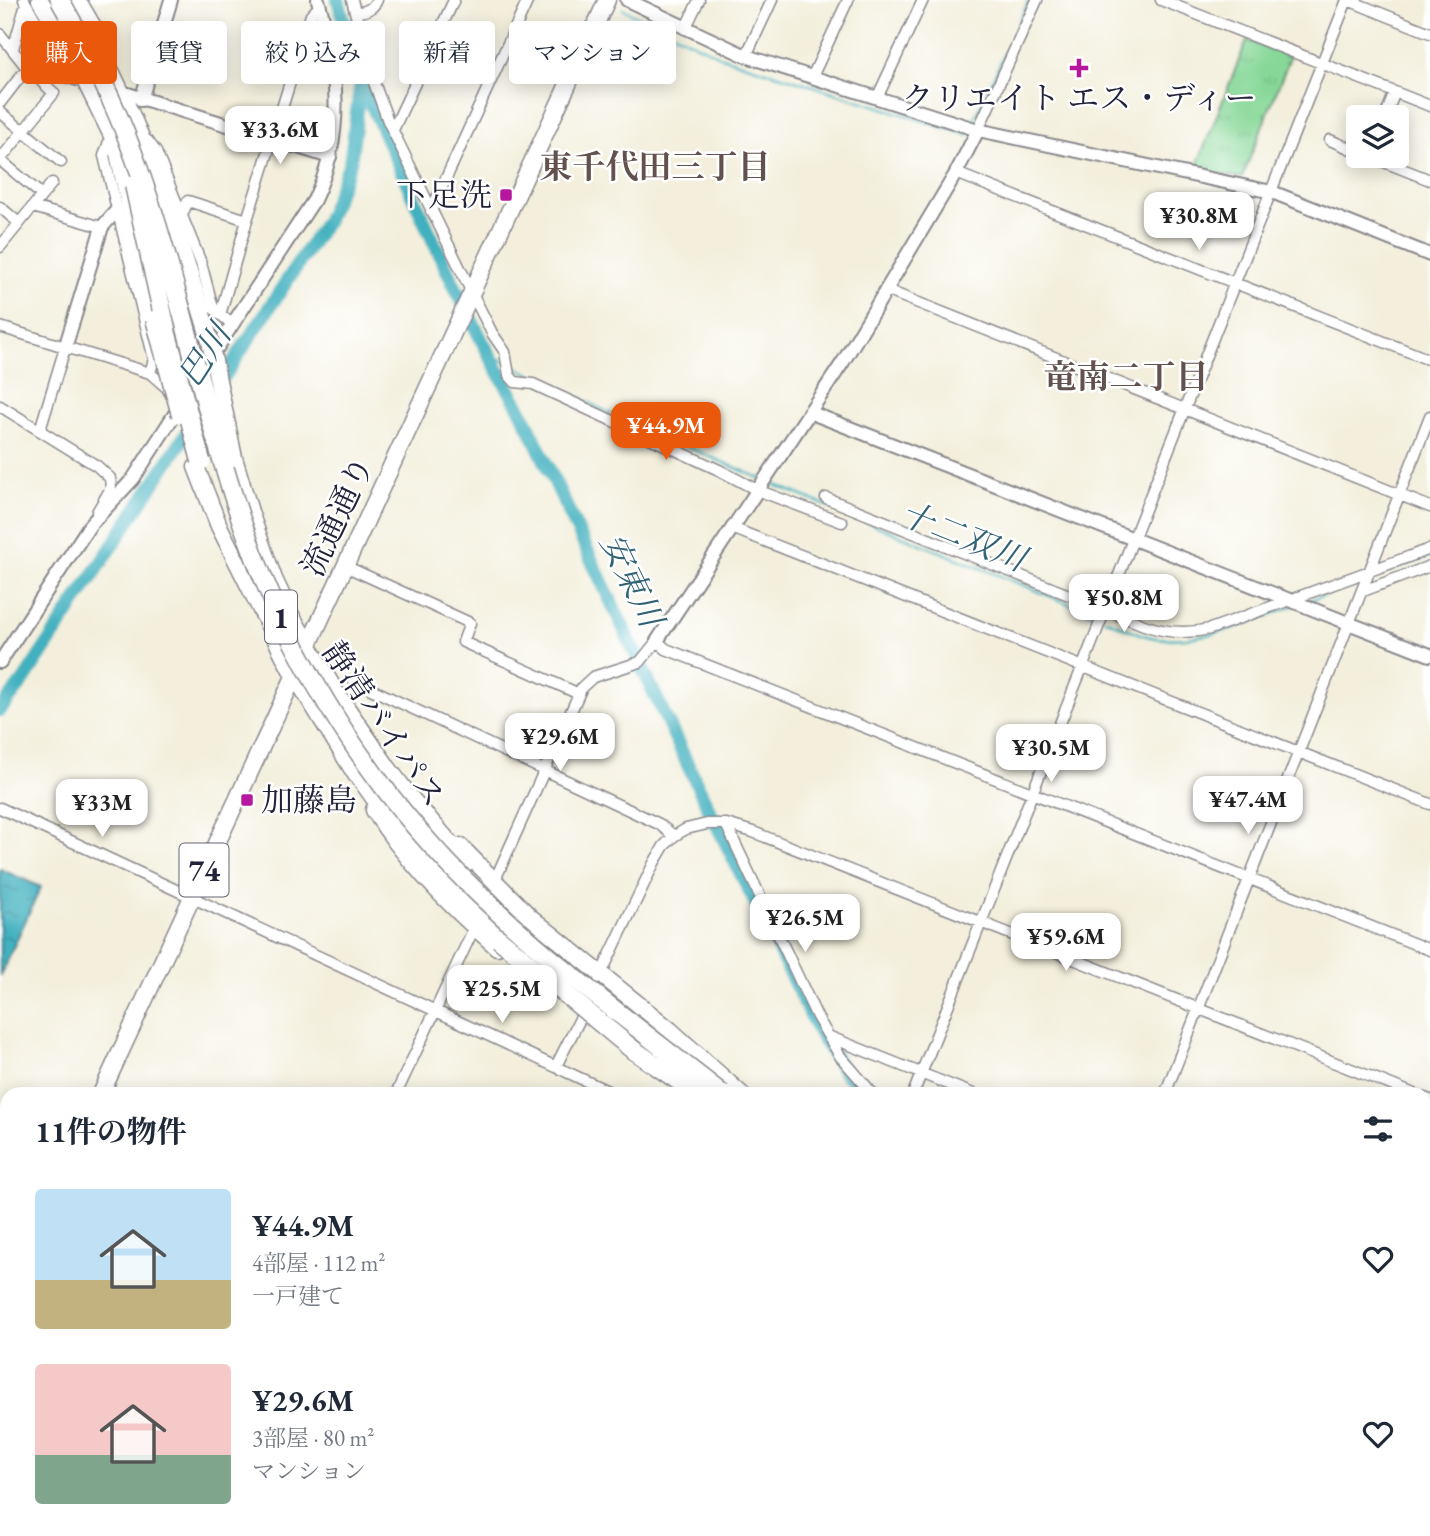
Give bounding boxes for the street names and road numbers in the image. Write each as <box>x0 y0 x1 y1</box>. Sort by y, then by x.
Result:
street label: 流通通り <box>291 449 383 583</box>
road number: 1 <box>265 590 297 644</box>
street label: 静清バイパス <box>313 633 455 815</box>
road number: 74 <box>180 844 228 897</box>

